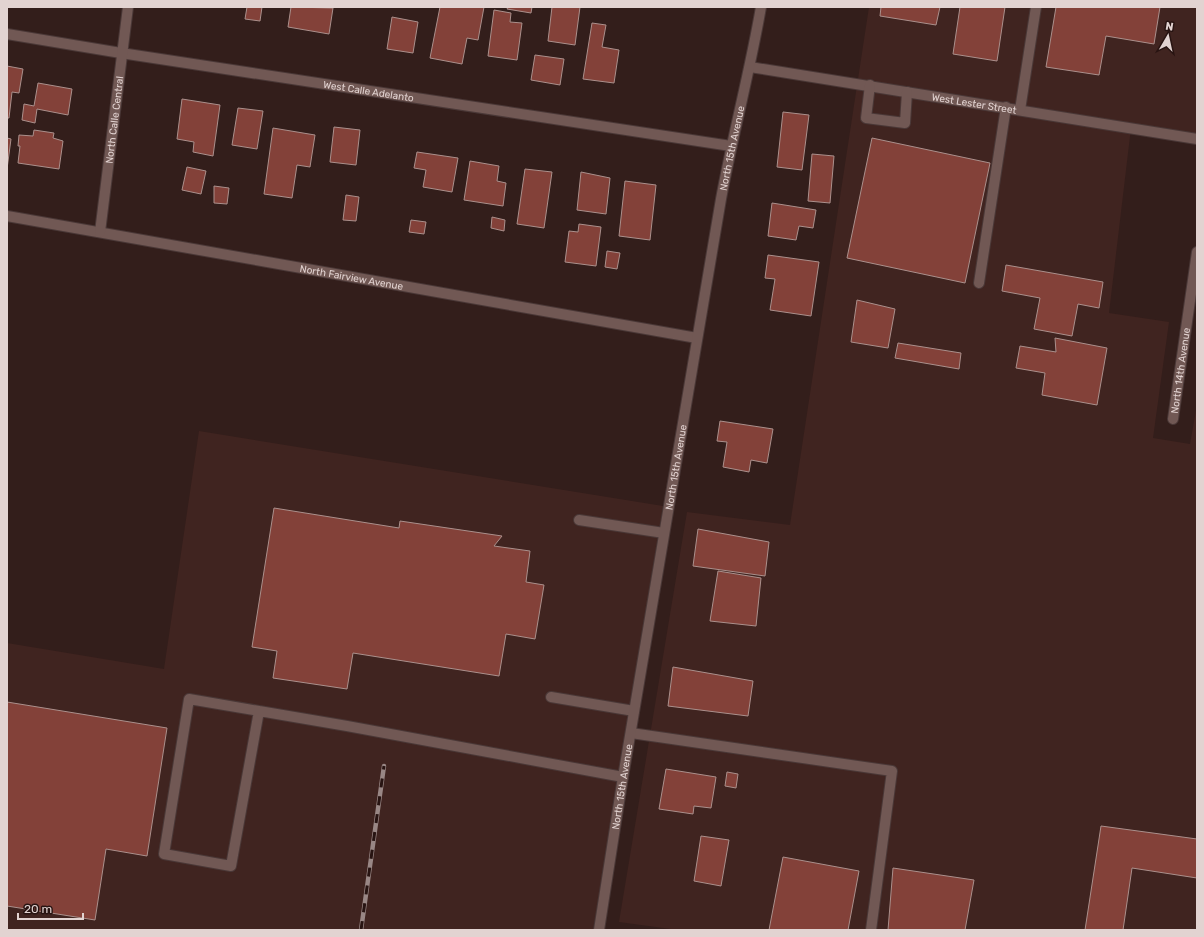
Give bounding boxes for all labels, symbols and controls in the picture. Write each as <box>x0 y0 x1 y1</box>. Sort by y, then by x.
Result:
north arrow <box>1148 16 1188 56</box>
text: N <box>1165 20 1174 34</box>
street label: North Calle Central <box>104 76 126 164</box>
street label: West Calle Adelanto <box>322 79 415 105</box>
street label: West Lester Street <box>931 91 1017 117</box>
street label: North 15th Avenue <box>718 104 748 192</box>
street label: North Fairview Avenue <box>299 263 405 293</box>
street label: North 14th Avenue <box>1169 326 1193 414</box>
street label: North 15th Avenue <box>663 423 690 511</box>
street label: North 15th Avenue <box>610 743 636 831</box>
scale bar <box>18 895 83 921</box>
text: 20 m <box>24 902 52 916</box>

